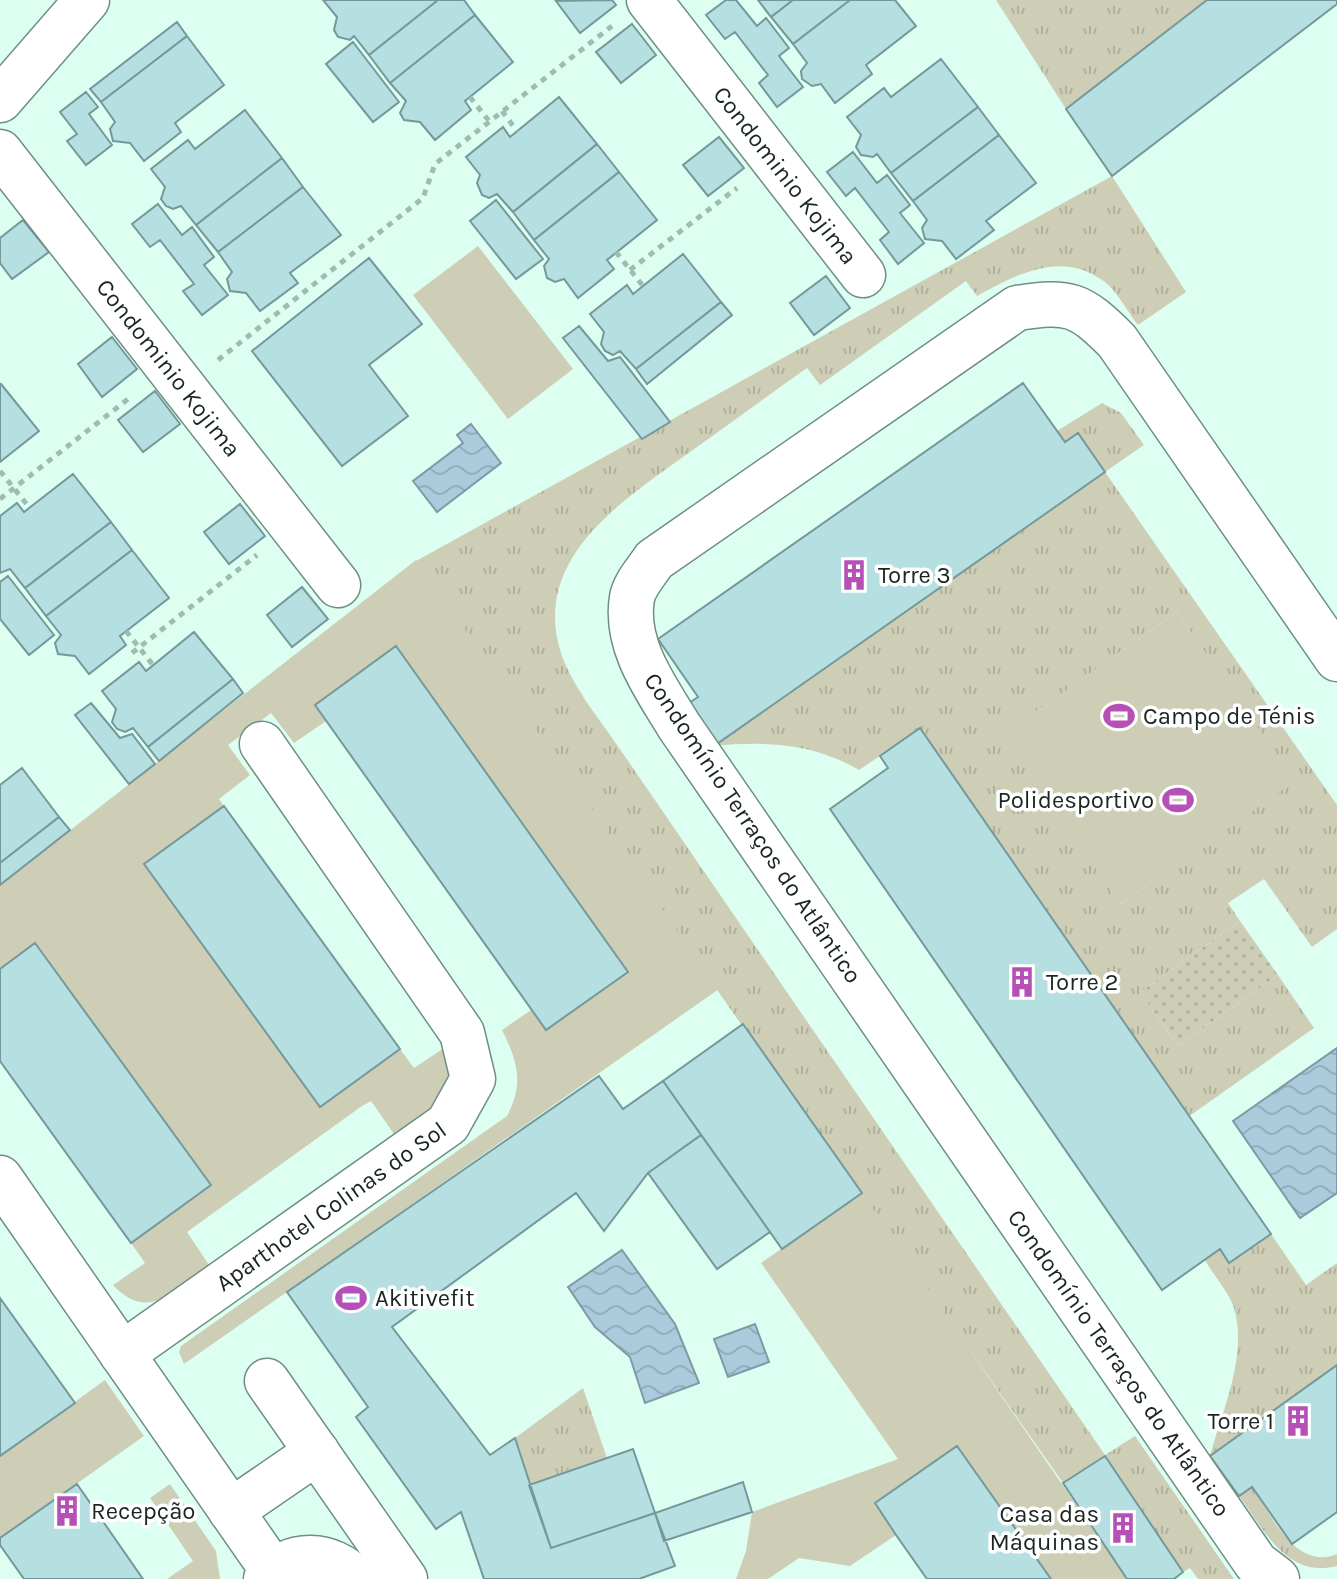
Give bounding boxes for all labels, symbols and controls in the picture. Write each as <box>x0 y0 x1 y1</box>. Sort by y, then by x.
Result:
street label: Condominio Kojima <box>707 81 863 270</box>
street label: Condominio Kojima <box>91 274 247 462</box>
building icon: Torre 3 <box>837 558 871 592</box>
place label: Torre 3 <box>878 561 951 589</box>
street label: Condomínio Terraços do Atlântico <box>638 667 868 989</box>
sports icon: Campo de Ténis <box>1102 699 1136 733</box>
place label: Campo de Ténis <box>1143 702 1315 730</box>
sports icon: Polidesportivo <box>1161 783 1195 817</box>
place label: Polidesportivo <box>997 786 1154 814</box>
building icon: Torre 2 <box>1005 965 1039 999</box>
place label: Torre 2 <box>1046 968 1119 996</box>
street label: Aparthotel Colinas do Sol <box>211 1116 452 1297</box>
street label: Condomínio Terraços do Atlântico <box>1002 1204 1236 1522</box>
sports icon: Akitivefit <box>334 1281 368 1315</box>
place label: Akitivefit <box>375 1284 474 1312</box>
building icon: Torre 1 <box>1281 1404 1315 1438</box>
place label: Torre 1 <box>1207 1407 1274 1435</box>
building icon: Recepção <box>50 1494 84 1528</box>
place label: Recepção <box>91 1497 195 1525</box>
place label: Casa das Máquinas <box>989 1500 1099 1556</box>
building icon: Casa das Máquinas <box>1106 1511 1140 1545</box>

